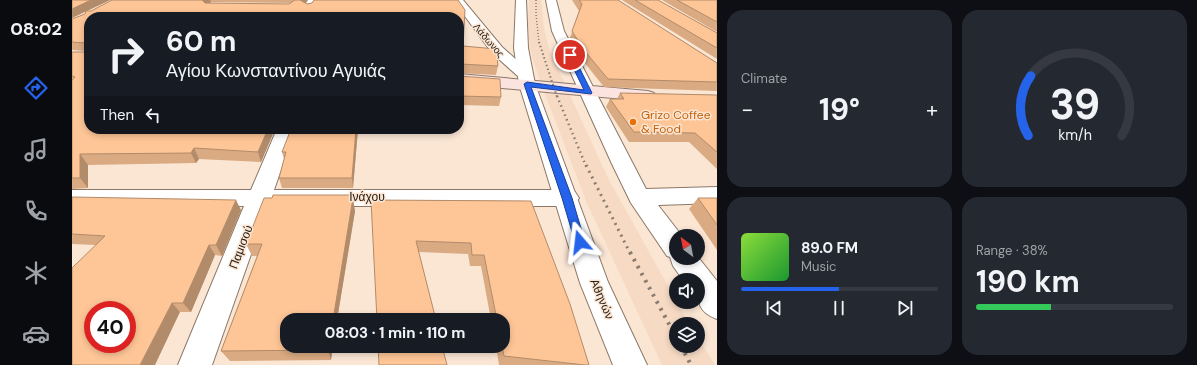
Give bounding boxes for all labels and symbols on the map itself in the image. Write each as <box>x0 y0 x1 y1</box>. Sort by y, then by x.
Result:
street label: Λάδωνος <box>470 21 507 60</box>
pin <box>553 38 587 72</box>
place label: Grizo Coffee & Food <box>641 107 711 137</box>
marker: Grizo Coffee & Food <box>628 117 638 127</box>
street label: Ινάχου <box>349 189 385 205</box>
position arrow <box>559 221 601 263</box>
street label: Παμισού <box>225 223 257 271</box>
north arrow <box>669 229 705 265</box>
street label: Αθηνών <box>586 276 618 322</box>
speed limit sign: 40 <box>84 301 136 353</box>

